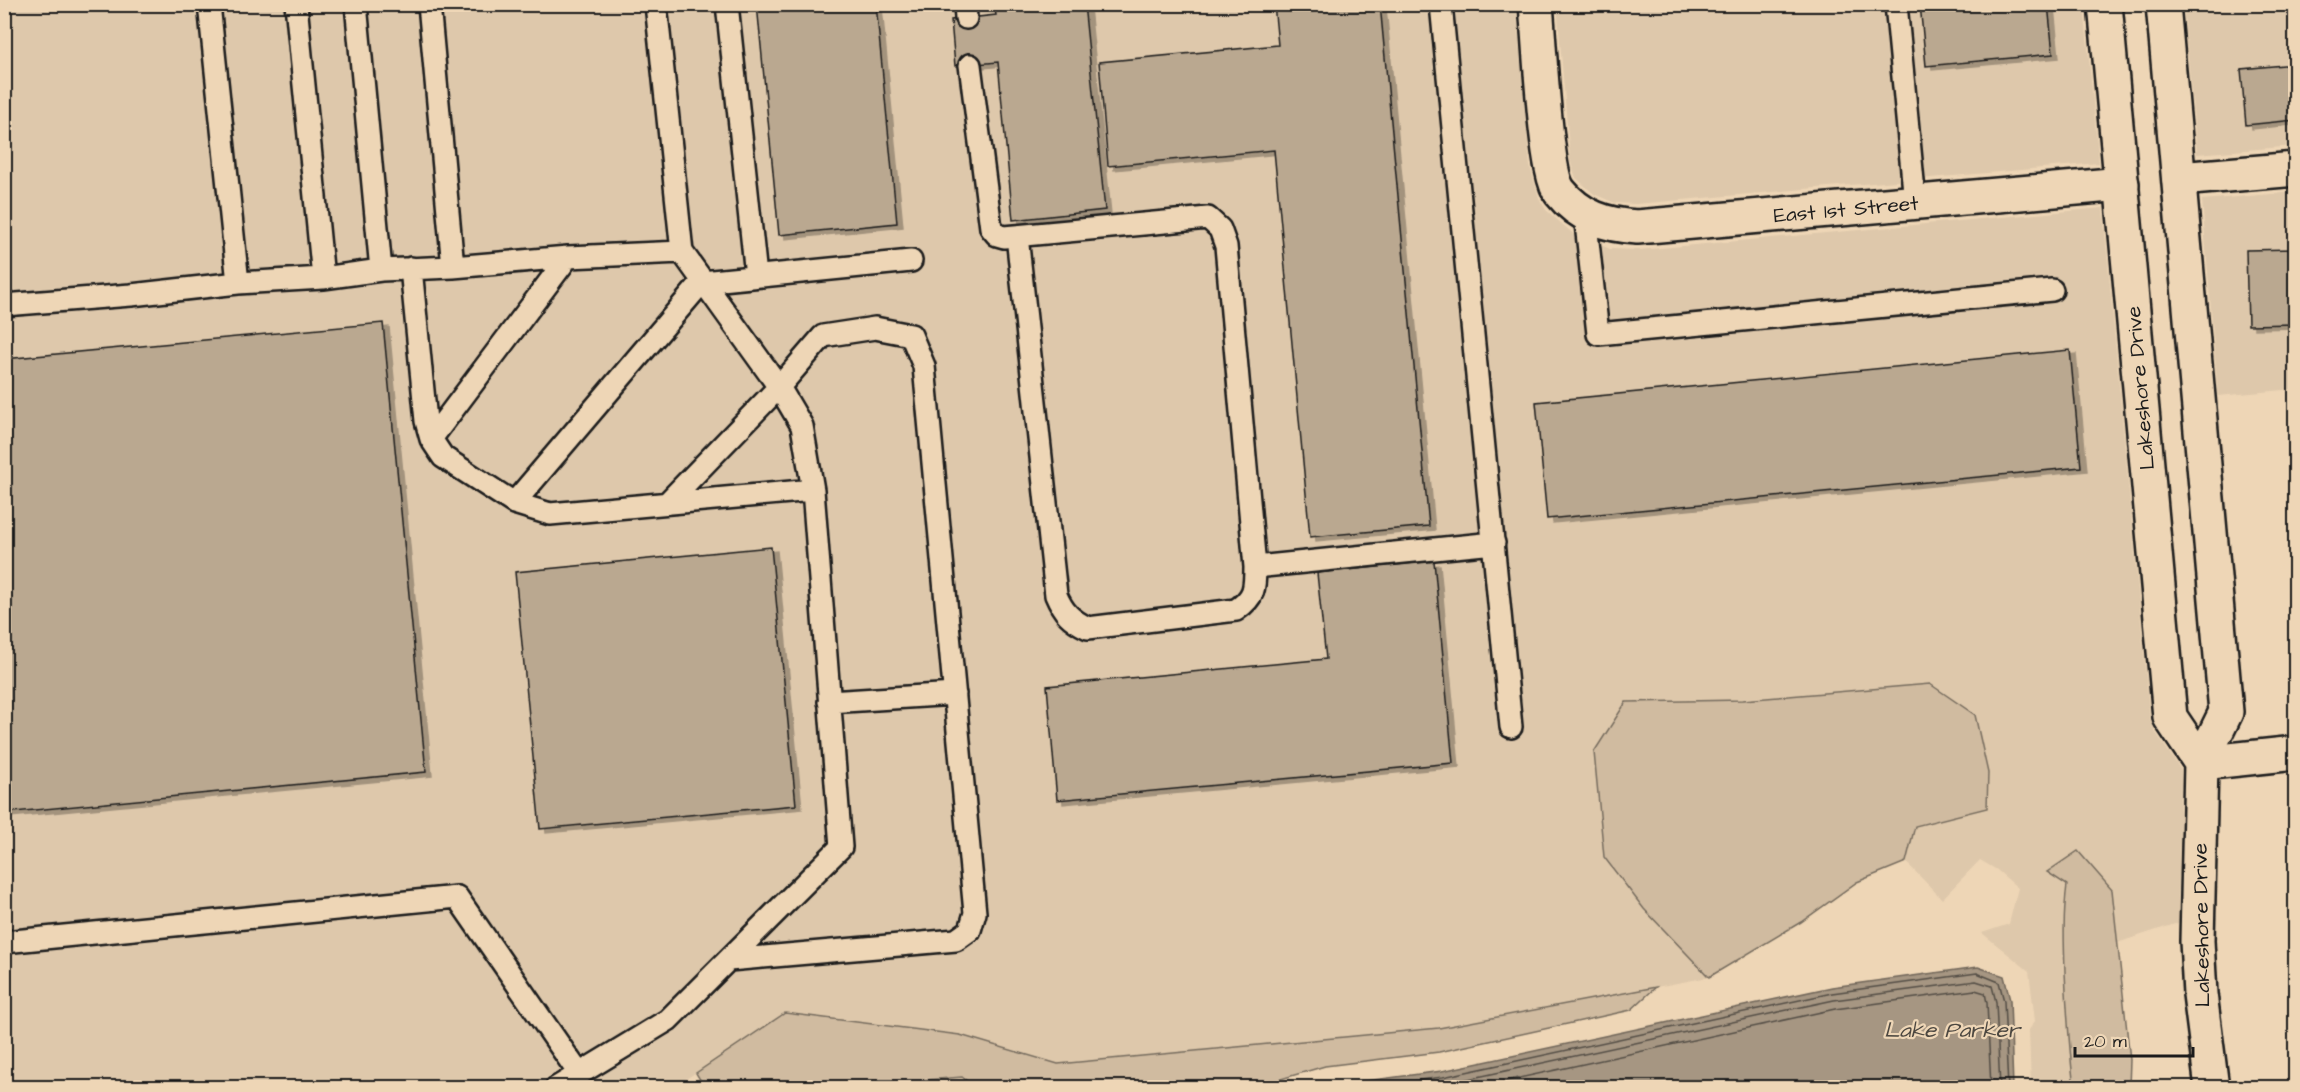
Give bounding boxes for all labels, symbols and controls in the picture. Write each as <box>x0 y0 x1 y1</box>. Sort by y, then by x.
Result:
street label: East 1st Street <box>1772 189 1920 230</box>
street label: Lakeshore Drive <box>2119 305 2162 471</box>
street label: Lakeshore Drive <box>2186 843 2217 1007</box>
water label: Lake Parker <box>1884 1015 2023 1046</box>
scale bar <box>2075 1020 2194 1058</box>
text: 20 m <box>2084 1029 2127 1054</box>

